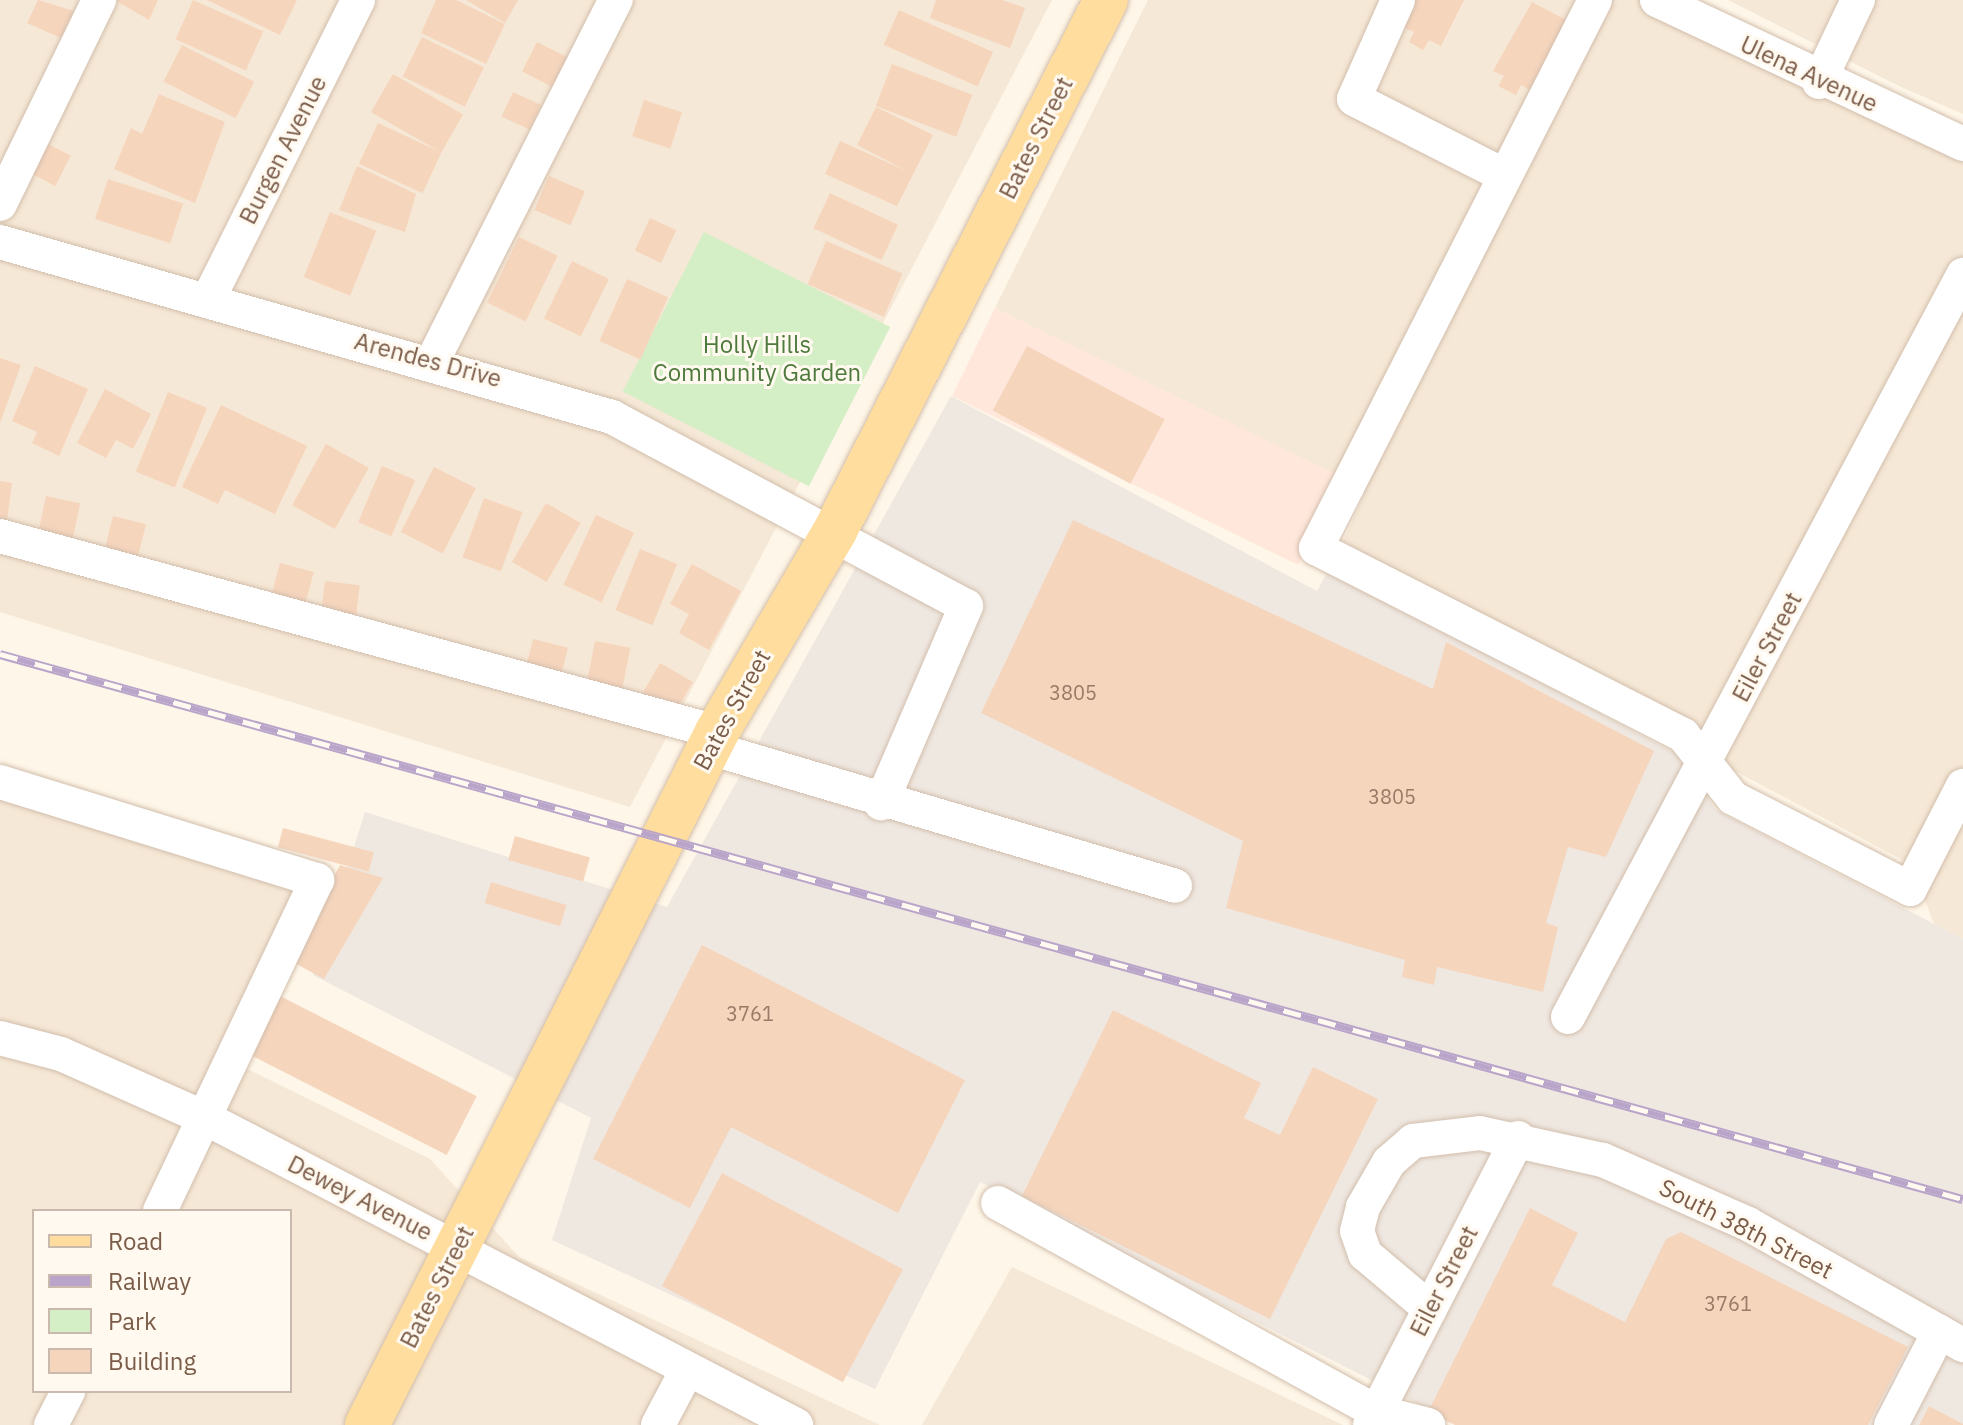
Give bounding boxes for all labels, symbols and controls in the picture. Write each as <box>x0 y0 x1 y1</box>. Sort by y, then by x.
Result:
street label: Ulena Avenue <box>1736 30 1882 118</box>
street label: Burgen Avenue <box>233 71 333 229</box>
street label: Bates Street <box>993 72 1079 204</box>
street label: Arendes Drive <box>351 327 505 393</box>
park label: Holly Hills Community Garden <box>653 331 861 387</box>
street label: Eiler Street <box>1726 587 1808 707</box>
street label: Bates Street <box>687 645 777 775</box>
house number: 3805 <box>1049 680 1097 704</box>
house number: 3805 <box>1368 784 1416 808</box>
house number: 3761 <box>726 1001 774 1025</box>
street label: Dewey Avenue <box>283 1149 437 1247</box>
street label: South 38th Street <box>1654 1173 1838 1285</box>
legend <box>32 1209 292 1393</box>
street label: Bates Street <box>394 1221 480 1353</box>
street label: Eiler Street <box>1404 1221 1484 1341</box>
text: Road <box>108 1225 163 1257</box>
text: Railway <box>108 1265 191 1297</box>
house number: 3761 <box>1704 1291 1752 1315</box>
text: Park <box>108 1305 157 1337</box>
text: Building <box>108 1345 196 1377</box>

